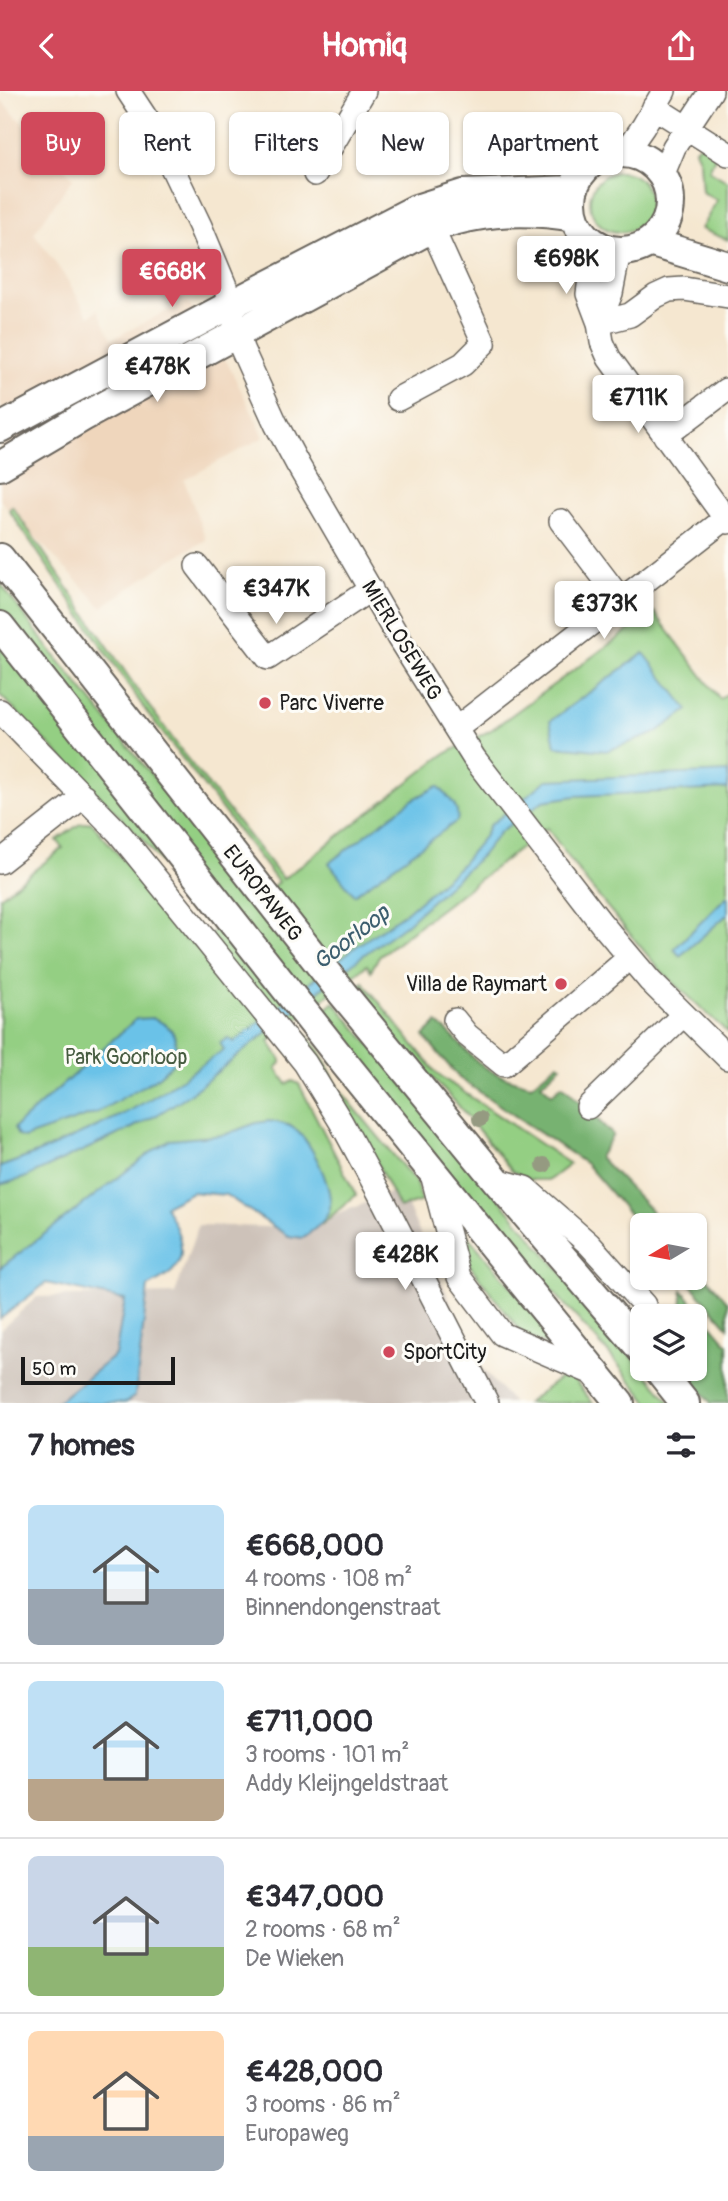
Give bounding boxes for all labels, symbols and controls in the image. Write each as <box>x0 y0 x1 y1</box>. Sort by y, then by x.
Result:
text: Homiq <box>321 26 407 66</box>
icon: back <box>28 27 66 65</box>
icon: share <box>662 27 700 65</box>
chip: Buy <box>21 112 105 175</box>
chip: Rent <box>119 112 215 175</box>
chip: Filters <box>229 112 342 175</box>
chip: New <box>356 112 449 175</box>
chip: Apartment <box>463 112 623 175</box>
pin: €698K <box>517 237 615 296</box>
text: €698K <box>533 244 599 273</box>
pin: €668K <box>123 249 221 309</box>
text: €668K <box>138 257 206 286</box>
pin: €478K <box>108 345 206 404</box>
text: €478K <box>124 352 190 381</box>
pin: €711K <box>589 375 687 435</box>
text: €711K <box>608 383 668 412</box>
pin: €347K <box>227 567 325 626</box>
text: €347K <box>242 574 310 603</box>
street label: MIERLOSEWEG <box>355 575 448 705</box>
pin: €373K <box>555 581 653 641</box>
text: €373K <box>571 589 637 618</box>
place label: Parc Viverre <box>279 690 385 717</box>
marker: Parc Viverre <box>257 695 273 711</box>
street label: EUROPAWEG <box>217 840 309 947</box>
water label: Goorloop <box>307 898 396 976</box>
place label: Villa de Raymart <box>406 971 548 998</box>
marker: Villa de Raymart <box>553 976 569 992</box>
park label: Park Goorloop <box>65 1044 188 1071</box>
north arrow <box>630 1213 707 1290</box>
map controls <box>630 1213 707 1381</box>
pin: €428K <box>356 1233 454 1292</box>
text: €428K <box>372 1240 438 1269</box>
button: layers <box>630 1304 707 1381</box>
place label: SportCity <box>403 1339 487 1366</box>
marker: SportCity <box>381 1344 397 1360</box>
scale bar <box>21 1354 175 1386</box>
text: 50 m <box>32 1357 76 1381</box>
icon: filters <box>662 1426 700 1464</box>
text: 7 homes <box>28 1427 135 1464</box>
text: €668,000 <box>245 1527 384 1564</box>
icon: home <box>84 1533 168 1617</box>
text: 4 rooms · 108 m² <box>245 1564 412 1593</box>
text: Binnendongenstraat <box>245 1593 441 1622</box>
text: €711,000 <box>245 1703 373 1740</box>
icon: home <box>84 1709 168 1793</box>
text: 3 rooms · 101 m² <box>245 1740 409 1769</box>
text: Addy Kleijngeldstraat <box>245 1769 448 1798</box>
text: €347,000 <box>245 1878 384 1915</box>
icon: home <box>84 1884 168 1968</box>
text: 2 rooms · 68 m² <box>245 1915 401 1944</box>
text: De Wieken <box>245 1944 344 1973</box>
text: €428,000 <box>245 2053 383 2090</box>
icon: home <box>84 2059 168 2143</box>
text: 3 rooms · 86 m² <box>245 2090 401 2119</box>
text: Europaweg <box>245 2119 349 2148</box>

